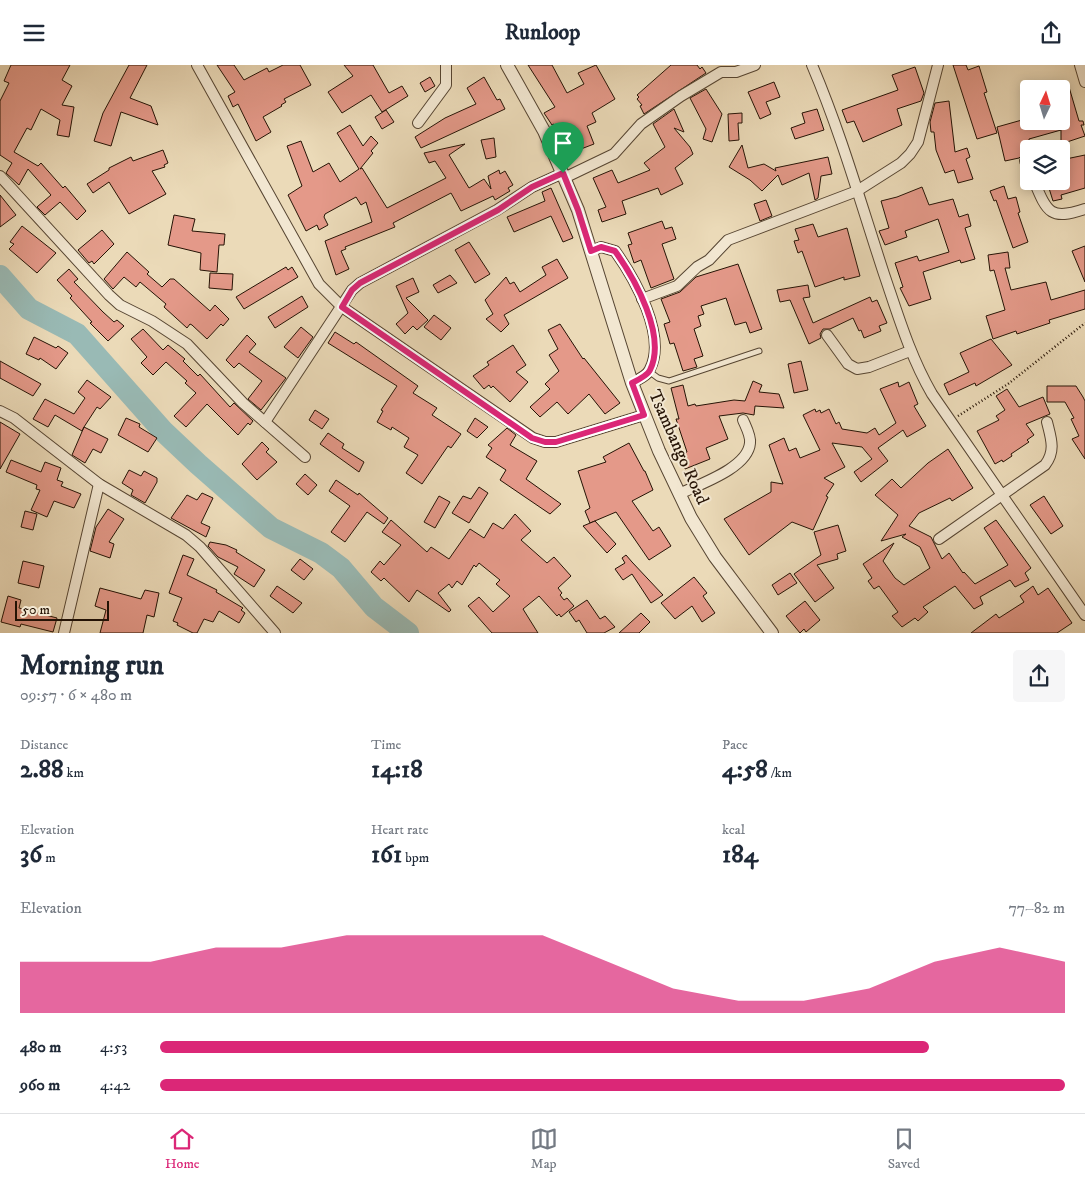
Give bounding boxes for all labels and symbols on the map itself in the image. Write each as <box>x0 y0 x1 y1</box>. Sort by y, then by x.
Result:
north arrow <box>1020 80 1070 130</box>
pin <box>542 122 584 173</box>
street label: Tsambango Road <box>643 387 713 508</box>
scale bar <box>15 598 109 621</box>

